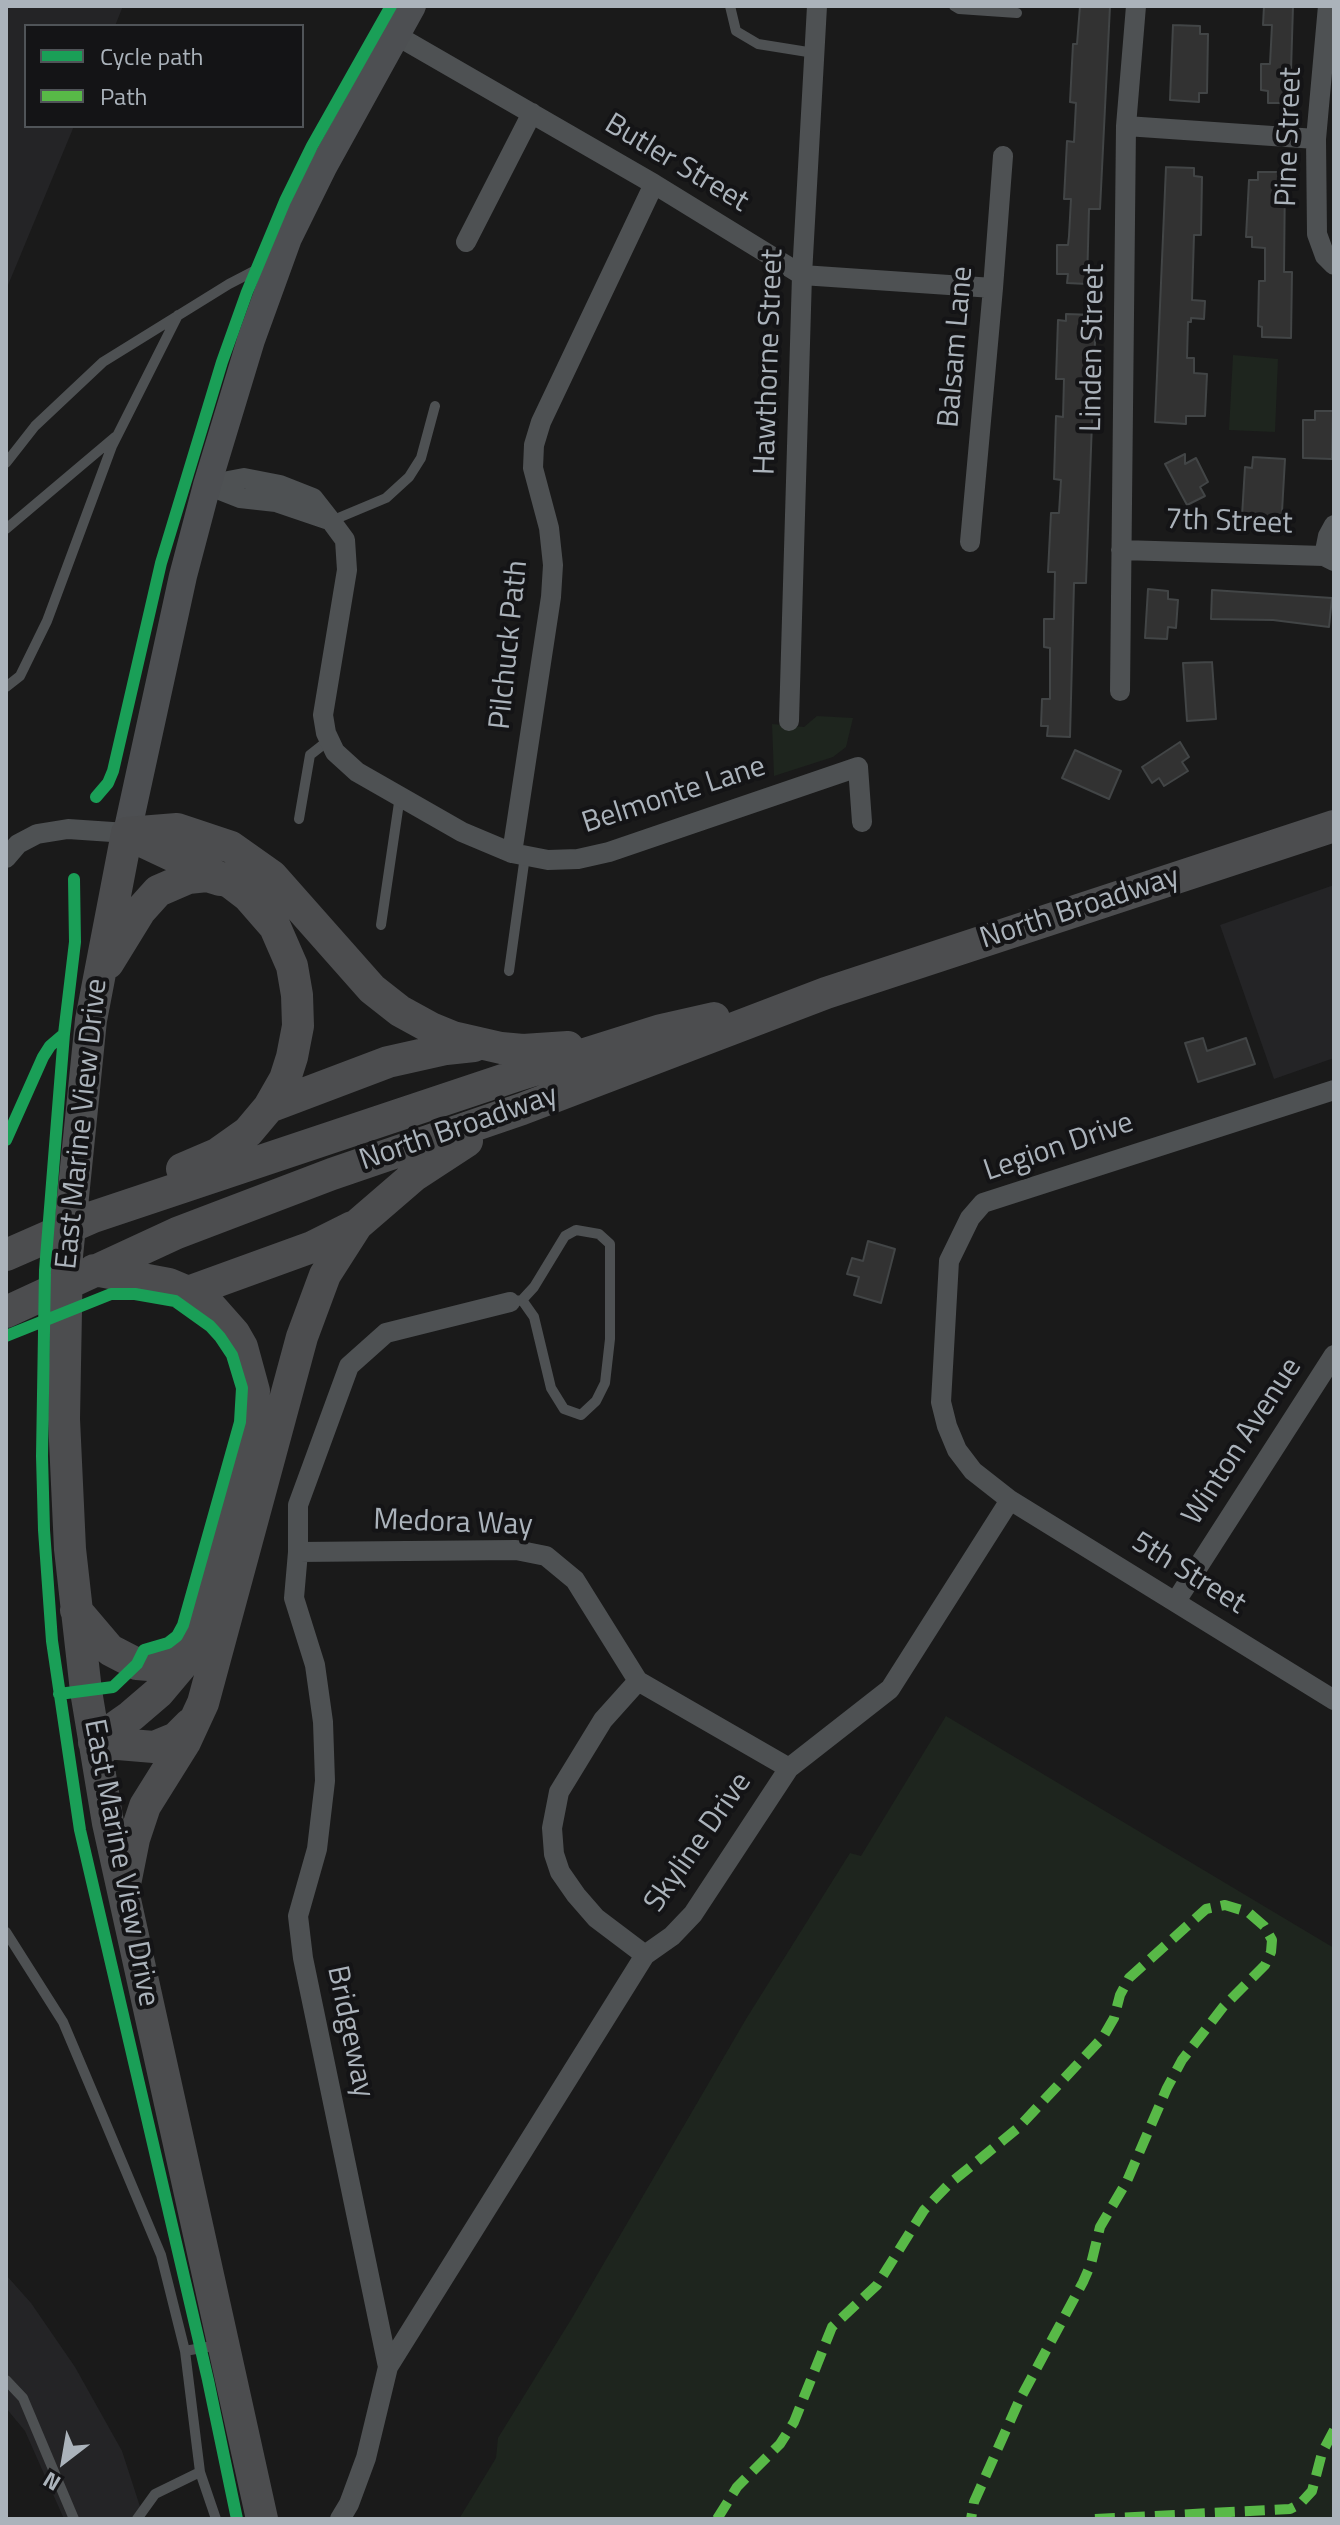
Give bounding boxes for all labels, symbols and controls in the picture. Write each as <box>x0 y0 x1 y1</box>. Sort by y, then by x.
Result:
legend <box>24 24 304 128</box>
text: Cycle path <box>100 38 203 74</box>
street label: Pine Street <box>1270 67 1310 207</box>
text: Path <box>100 78 147 114</box>
street label: Butler Street <box>598 107 754 221</box>
street label: Hawthorne Street <box>748 248 792 476</box>
street label: Linden Street <box>1075 264 1113 432</box>
street label: Balsam Lane <box>932 265 982 429</box>
street label: 7th Street <box>1165 503 1293 543</box>
street label: Pilchuck Path <box>483 559 537 731</box>
street label: Belmonte Lane <box>578 749 770 843</box>
street label: North Broadway <box>976 860 1184 958</box>
street label: East Marine View Drive <box>50 977 116 1271</box>
street label: North Broadway <box>355 1078 563 1180</box>
street label: Legion Drive <box>980 1106 1138 1190</box>
street label: Winton Avenue <box>1176 1352 1310 1532</box>
street label: Medora Way <box>373 1503 533 1545</box>
street label: 5th Street <box>1124 1525 1252 1623</box>
street label: East Marine View Drive <box>74 1716 166 2010</box>
street label: Skyline Drive <box>638 1766 760 1920</box>
street label: Bridgeway <box>317 1963 381 2101</box>
north arrow <box>24 2421 104 2501</box>
text: N <box>36 2463 67 2500</box>

